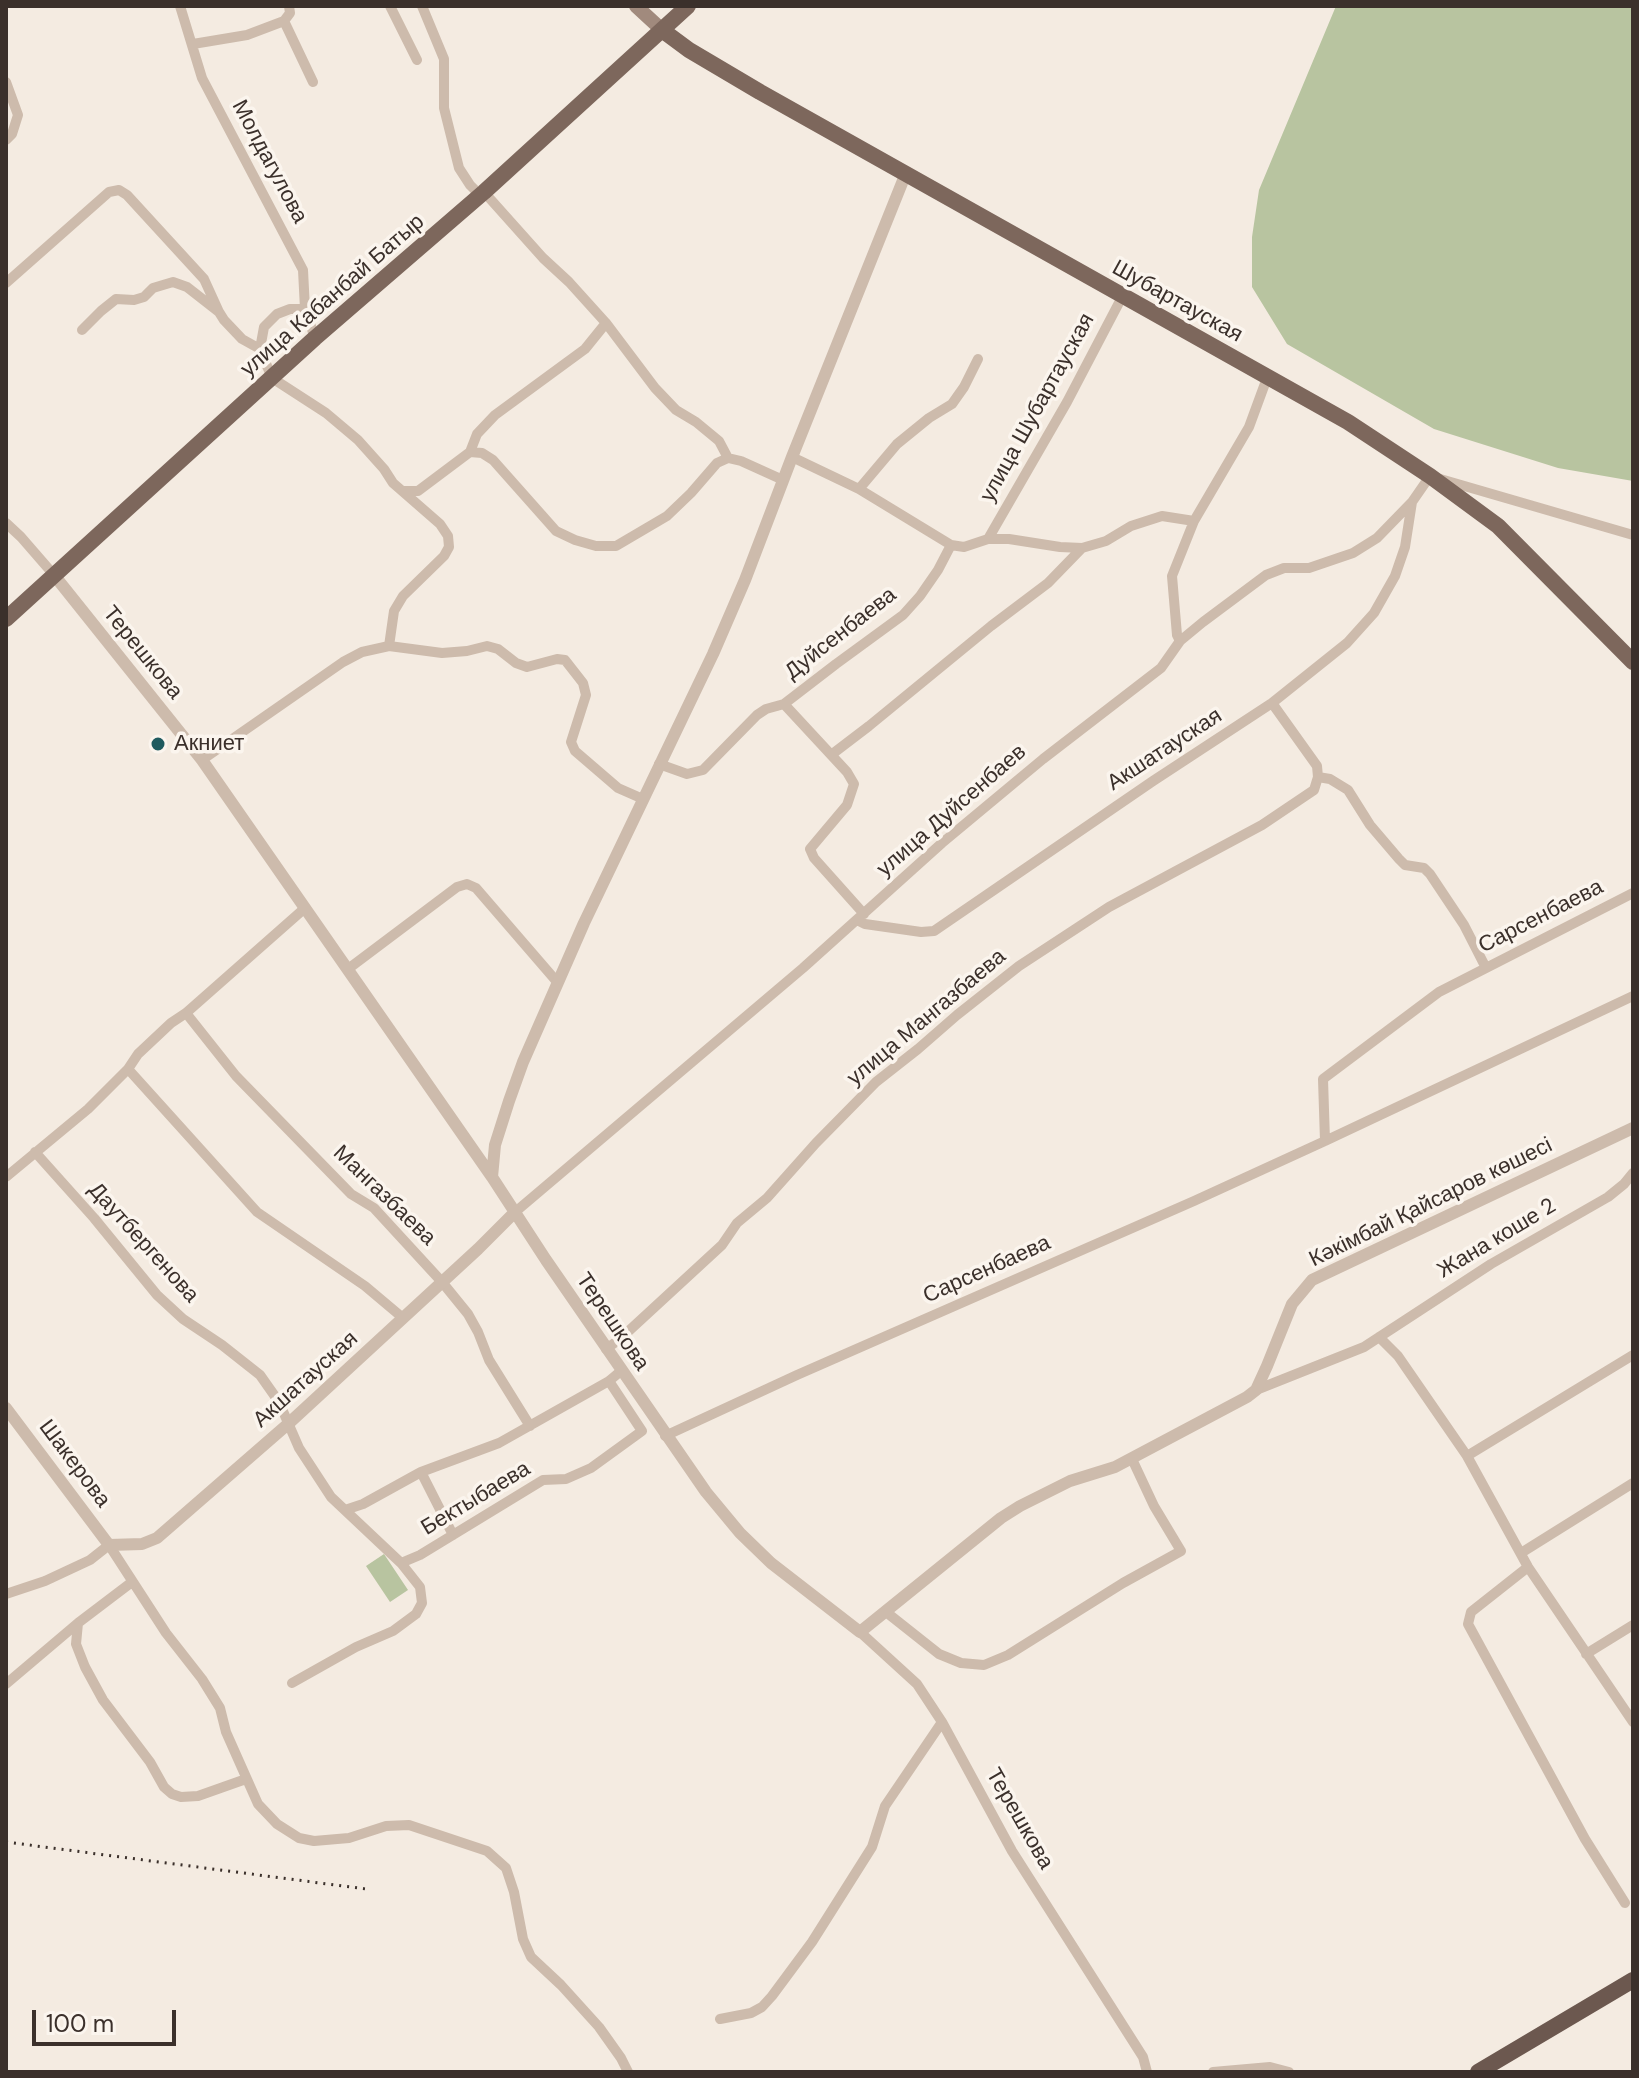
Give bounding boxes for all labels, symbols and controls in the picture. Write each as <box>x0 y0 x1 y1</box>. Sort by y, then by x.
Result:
street label: Молдагулова <box>225 96 313 228</box>
street label: улица Кабанбай Батыр <box>236 209 430 383</box>
street label: Шубартауская <box>1107 255 1247 349</box>
street label: улица Шубартауская <box>975 309 1101 507</box>
street label: Дуйсенбаева <box>780 582 902 686</box>
street label: Терешкова <box>96 601 188 705</box>
street label: Акшатауская <box>1103 703 1227 797</box>
place label: Акниет <box>174 731 244 757</box>
marker: Акниет <box>149 735 167 753</box>
street label: улица Дуйсенбаев <box>872 739 1032 883</box>
street label: Сарсенбаева <box>1474 874 1608 960</box>
street label: улица Мангазбаева <box>842 944 1012 1092</box>
street label: Кәкімбай Қайсаров көшесі <box>1305 1133 1557 1273</box>
street label: Мангазбаева <box>327 1140 441 1252</box>
street label: Даутбергенова <box>82 1177 204 1309</box>
street label: Жана коше 2 <box>1433 1193 1561 1285</box>
street label: Сарсенбаева <box>919 1230 1055 1310</box>
street label: Терешкова <box>570 1268 654 1376</box>
street label: Акшатауская <box>248 1326 364 1434</box>
street label: Шакерова <box>33 1415 115 1513</box>
street label: Бектыбаева <box>417 1456 535 1542</box>
street label: Терешкова <box>979 1764 1059 1874</box>
scale bar <box>36 1994 180 2044</box>
text: 100 m <box>46 2008 114 2039</box>

